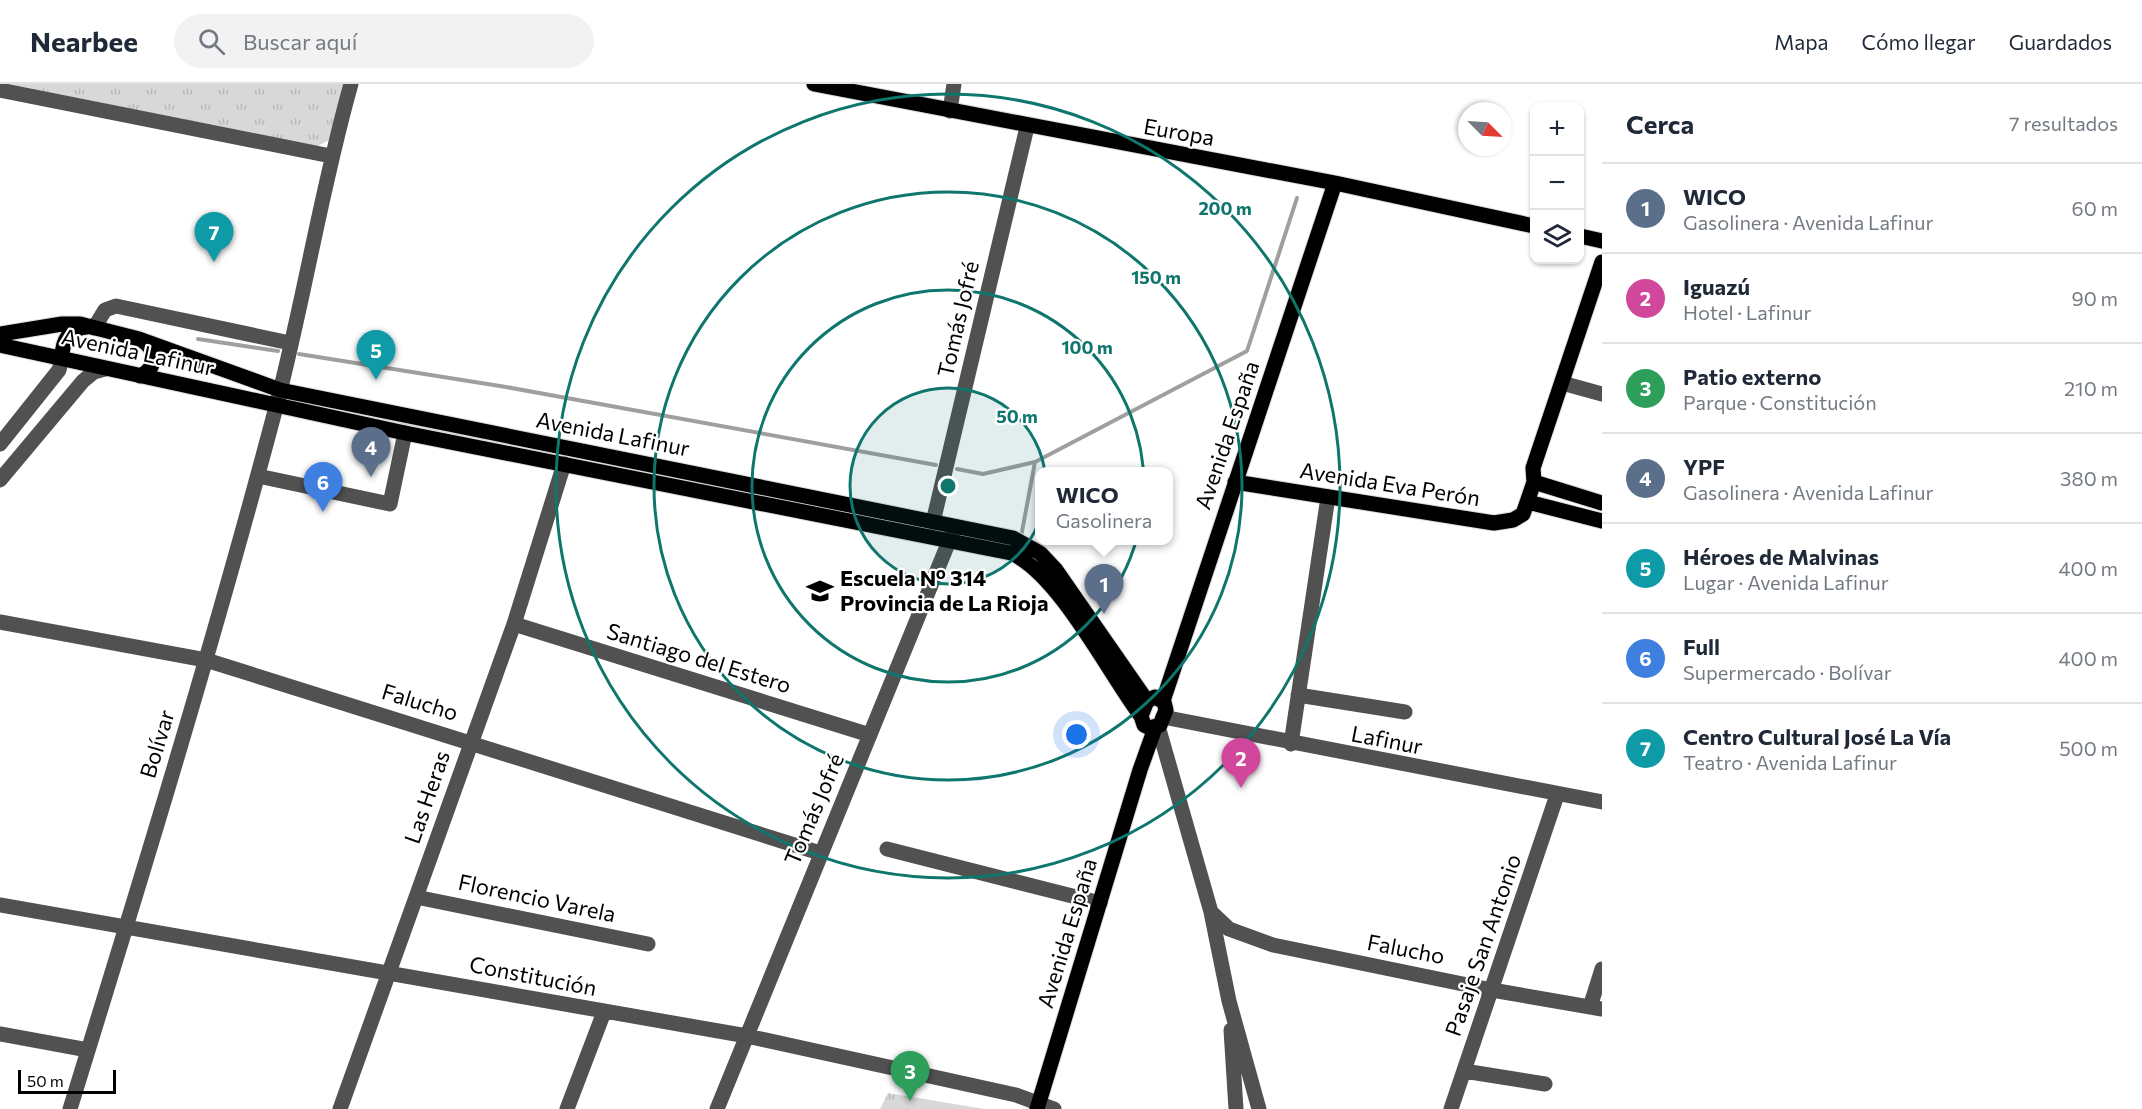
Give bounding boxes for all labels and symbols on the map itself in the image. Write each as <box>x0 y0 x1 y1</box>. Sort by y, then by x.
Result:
north arrow <box>1458 102 1512 156</box>
street label: Europa <box>1142 112 1217 151</box>
text: 200 m <box>1198 197 1252 219</box>
pin: 7 <box>194 212 234 262</box>
street label: Tomás Jofré <box>931 258 984 380</box>
text: 150 m <box>1131 266 1181 288</box>
street label: Avenida Lafinur <box>59 322 217 381</box>
pin: 5 <box>356 330 395 380</box>
text: 100 m <box>1061 336 1113 358</box>
street label: Avenida España <box>1189 357 1265 513</box>
street label: Avenida Lafinur <box>534 405 692 462</box>
text: 50 m <box>996 405 1038 427</box>
pin: 4 <box>352 428 391 477</box>
street label: Avenida Eva Perón <box>1298 456 1482 511</box>
pin: 6 <box>304 462 342 512</box>
centre of rings <box>938 476 958 496</box>
place label: Escuela Nº 314 Provincia de La Rioja <box>840 564 1049 616</box>
pin: 1 <box>1084 564 1124 614</box>
school or university icon: Escuela Nº 314 Provincia de La Rioja <box>805 576 835 606</box>
street label: Santiago del Estero <box>604 617 795 698</box>
street label: Falucho <box>379 677 461 726</box>
street label: Bolívar <box>133 706 180 781</box>
street label: Lafinur <box>1349 719 1425 760</box>
your location <box>1062 720 1091 749</box>
pin: 2 <box>1222 738 1260 788</box>
street label: Las Heras <box>398 747 455 847</box>
street label: Tomás Jofré <box>778 749 849 869</box>
street label: Pasaje San Antonio <box>1439 850 1526 1039</box>
street label: Avenida España <box>1031 855 1102 1011</box>
street label: Florencio Varela <box>456 868 618 927</box>
street label: Falucho <box>1365 928 1447 969</box>
street label: Constitución <box>467 950 599 1001</box>
pin: 3 <box>890 1052 930 1101</box>
scale bar <box>18 1067 116 1094</box>

